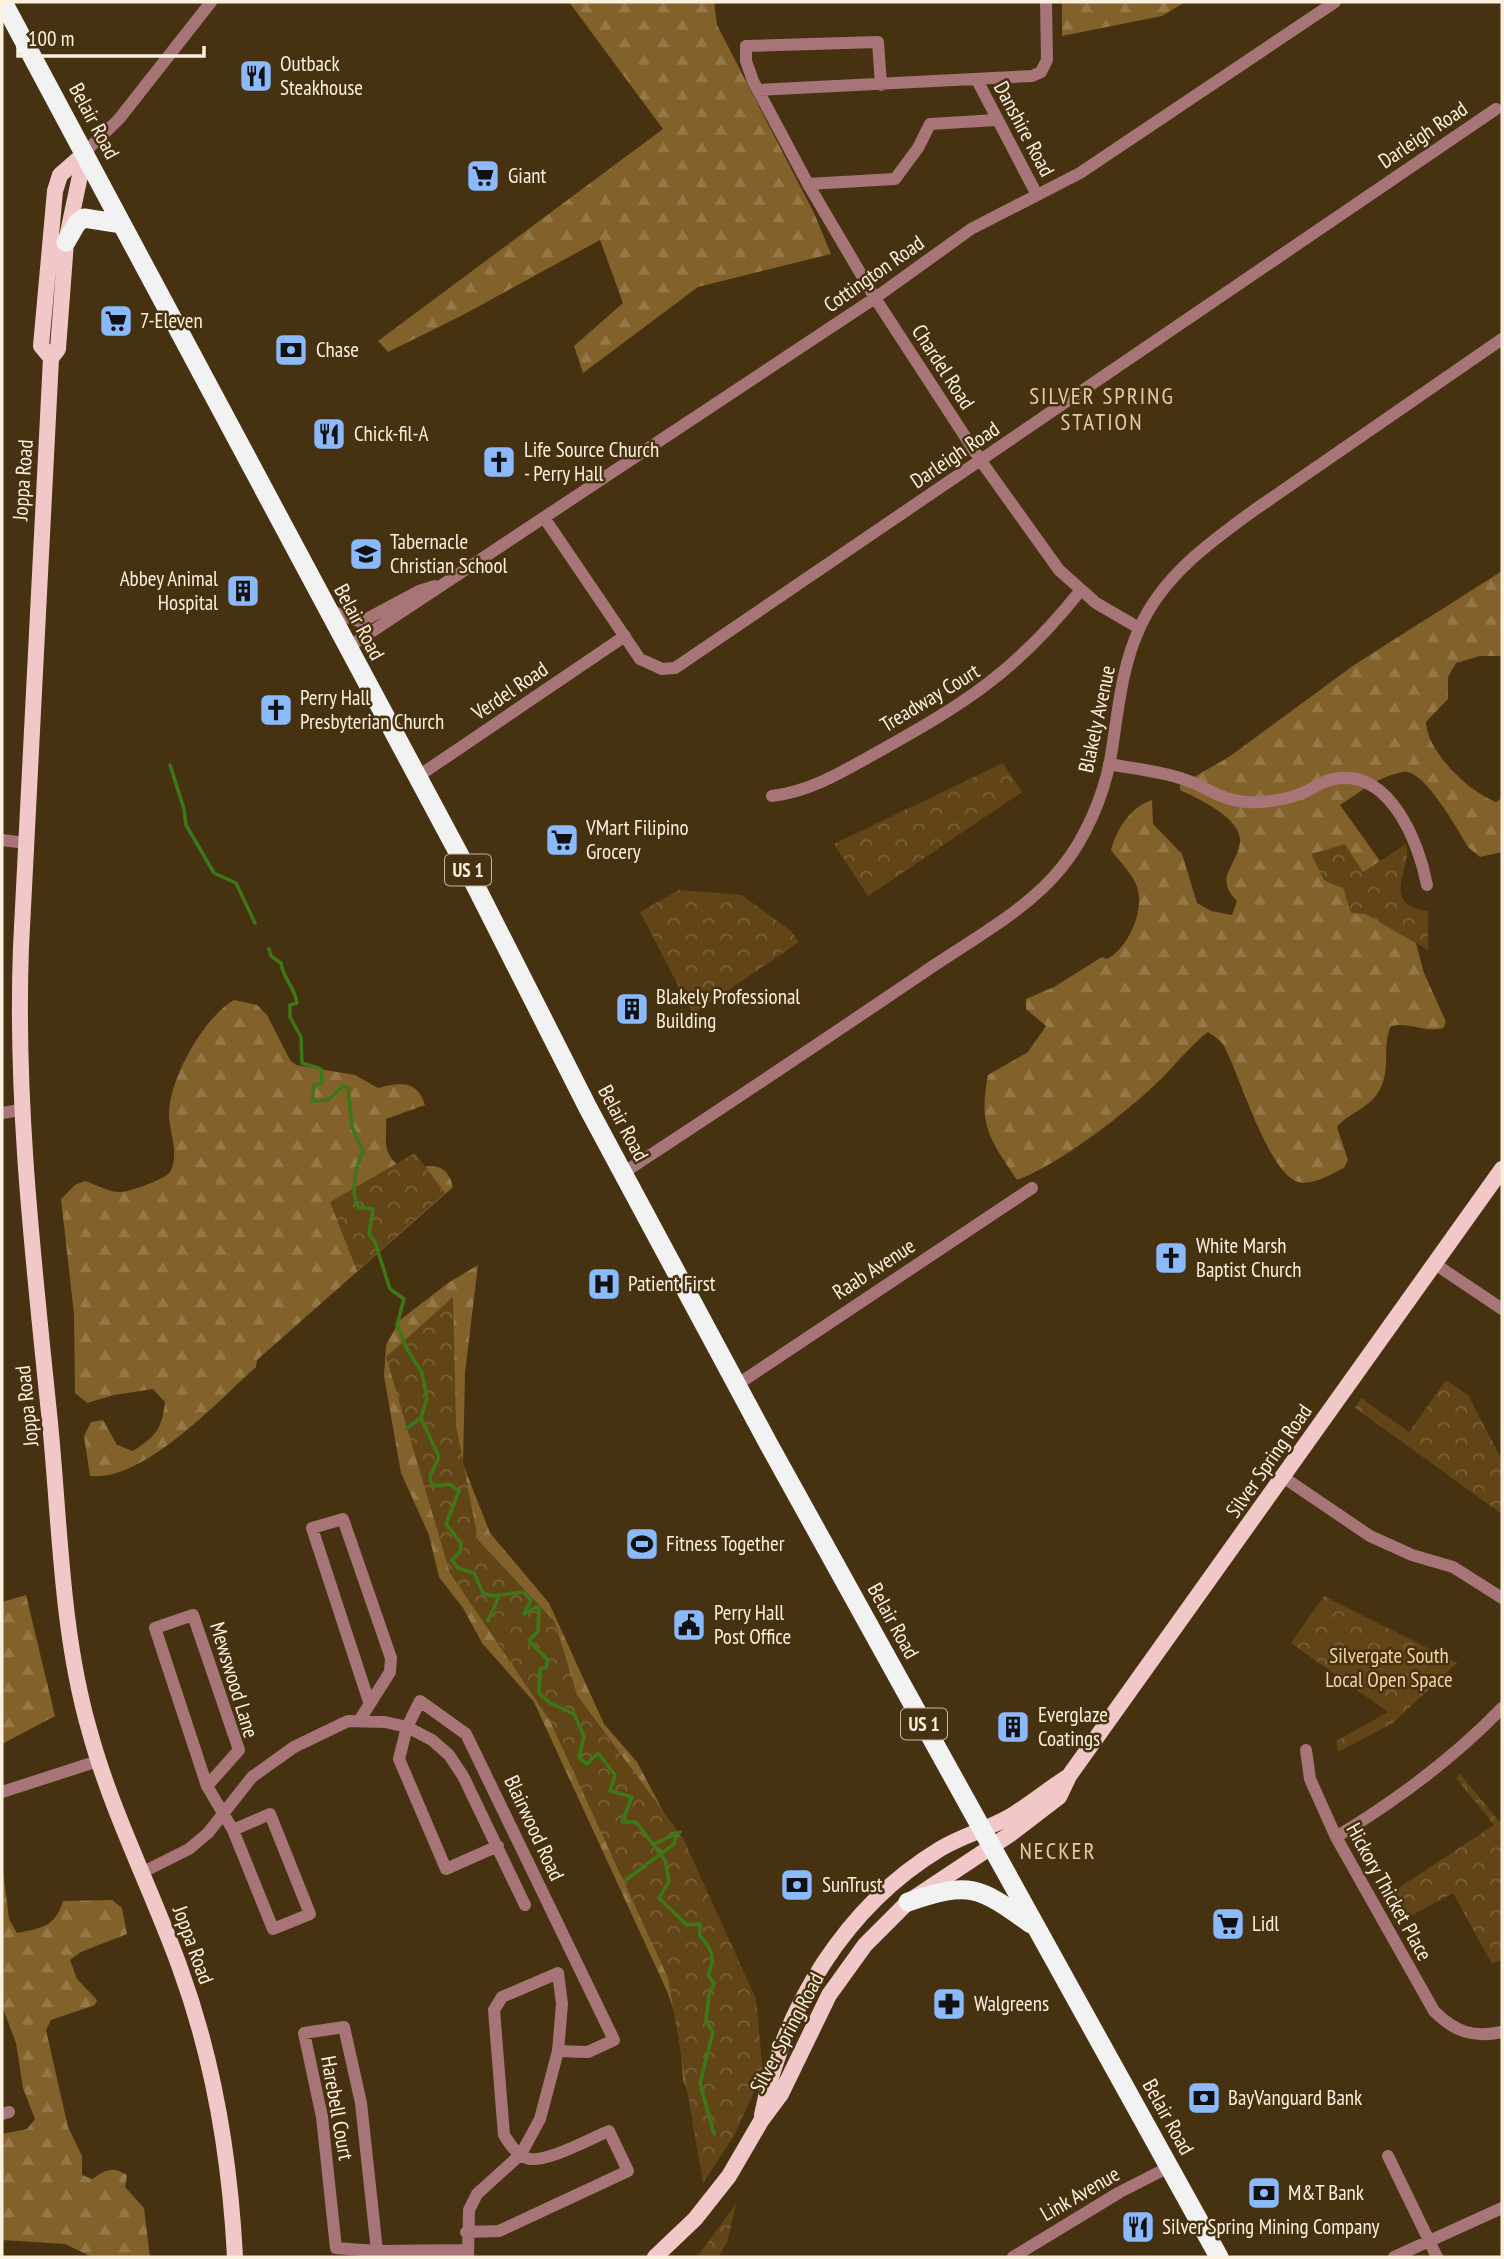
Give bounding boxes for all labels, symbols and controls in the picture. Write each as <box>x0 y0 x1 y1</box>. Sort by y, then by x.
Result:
scale bar <box>18 14 203 58</box>
text: 100 m <box>28 25 74 52</box>
place label: Outback Steakhouse <box>280 50 363 101</box>
restaurant icon: Outback Steakhouse <box>237 57 275 95</box>
street label: Danshire Road <box>988 76 1061 181</box>
street label: Belair Road <box>63 78 126 164</box>
street label: Darleigh Road <box>1373 95 1473 174</box>
supermarket icon: Giant <box>464 157 502 195</box>
place label: Giant <box>508 162 547 189</box>
street label: Cottington Road <box>818 229 929 318</box>
supermarket icon: 7-Eleven <box>97 302 135 340</box>
place label: 7-Eleven <box>140 307 203 334</box>
street label: Chardel Road <box>906 319 981 414</box>
bank icon: Chase <box>272 331 310 369</box>
place label: Chase <box>316 336 359 363</box>
district label: SILVER SPRING STATION <box>1029 381 1175 436</box>
restaurant icon: Chick-fil-A <box>310 415 348 453</box>
street label: Darleigh Road <box>905 415 1005 494</box>
place label: Chick-fil-A <box>354 420 428 447</box>
place label: Life Source Church - Perry Hall <box>524 436 659 487</box>
street label: Joppa Road <box>6 439 39 522</box>
church icon: Life Source Church - Perry Hall <box>480 443 518 481</box>
place label: Tabernacle Christian School <box>390 528 508 579</box>
school or university icon: Tabernacle Christian School <box>347 535 385 573</box>
place label: Abbey Animal Hospital <box>120 565 218 616</box>
building icon: Abbey Animal Hospital <box>224 572 262 610</box>
street label: Belair Road <box>328 579 391 665</box>
street label: Verdel Road <box>466 655 553 726</box>
street label: Treadway Court <box>875 657 985 738</box>
street label: Blakely Avenue <box>1072 663 1121 775</box>
place label: Perry Hall Presbyterian Church <box>300 684 444 735</box>
church icon: Perry Hall Presbyterian Church <box>257 691 295 729</box>
place label: VMart Filipino Grocery <box>585 814 689 865</box>
supermarket icon: VMart Filipino Grocery <box>543 821 581 859</box>
road number: US 1 <box>445 855 491 886</box>
place label: Blakely Professional Building <box>656 983 800 1034</box>
building icon: Blakely Professional Building <box>613 990 651 1028</box>
street label: Belair Road <box>592 1080 655 1166</box>
street label: Raab Avenue <box>827 1232 920 1305</box>
place label: White Marsh Baptist Church <box>1196 1232 1302 1283</box>
church icon: White Marsh Baptist Church <box>1152 1239 1190 1277</box>
hospital icon: Patient First <box>585 1265 623 1303</box>
place label: Patient First <box>628 1270 716 1297</box>
street label: Joppa Road <box>9 1364 44 1449</box>
street label: Silver Spring Road <box>1220 1399 1318 1523</box>
sports icon: Fitness Together <box>623 1525 661 1563</box>
place label: Fitness Together <box>666 1530 785 1557</box>
street label: Belair Road <box>862 1578 925 1663</box>
place label: Perry Hall Post Office <box>714 1599 791 1650</box>
public building icon: Perry Hall Post Office <box>670 1606 708 1644</box>
street label: Mewswood Lane <box>204 1619 265 1741</box>
park label: Silvergate South Local Open Space <box>1325 1642 1453 1693</box>
place label: Everglaze Coatings <box>1038 1701 1108 1752</box>
road number: US 1 <box>901 1708 947 1740</box>
building icon: Everglaze Coatings <box>994 1708 1032 1746</box>
street label: Blairwood Road <box>498 1771 571 1885</box>
street label: Hickory Thicket Place <box>1340 1818 1438 1965</box>
district label: NECKER <box>1019 1836 1097 1865</box>
bank icon: SunTrust <box>778 1866 816 1904</box>
place label: SunTrust <box>822 1871 883 1898</box>
street label: Joppa Road <box>167 1901 220 1988</box>
supermarket icon: Lidl <box>1209 1905 1247 1943</box>
place label: Lidl <box>1252 1910 1279 1937</box>
street label: Silver Spring Road <box>744 1968 830 2098</box>
pharmacy icon: Walgreens <box>930 1985 968 2023</box>
place label: Walgreens <box>974 1990 1049 2017</box>
street label: Harebell Court <box>315 2054 360 2162</box>
street label: Belair Road <box>1137 2074 1200 2159</box>
bank icon: BayVanguard Bank <box>1185 2079 1223 2117</box>
place label: BayVanguard Bank <box>1228 2084 1362 2111</box>
street label: Link Avenue <box>1035 2160 1124 2227</box>
bank icon: M&T Bank <box>1245 2174 1283 2212</box>
place label: M&T Bank <box>1288 2179 1364 2206</box>
restaurant icon: Silver Spring Mining Company <box>1119 2208 1157 2246</box>
place label: Silver Spring Mining Company <box>1162 2213 1380 2240</box>

